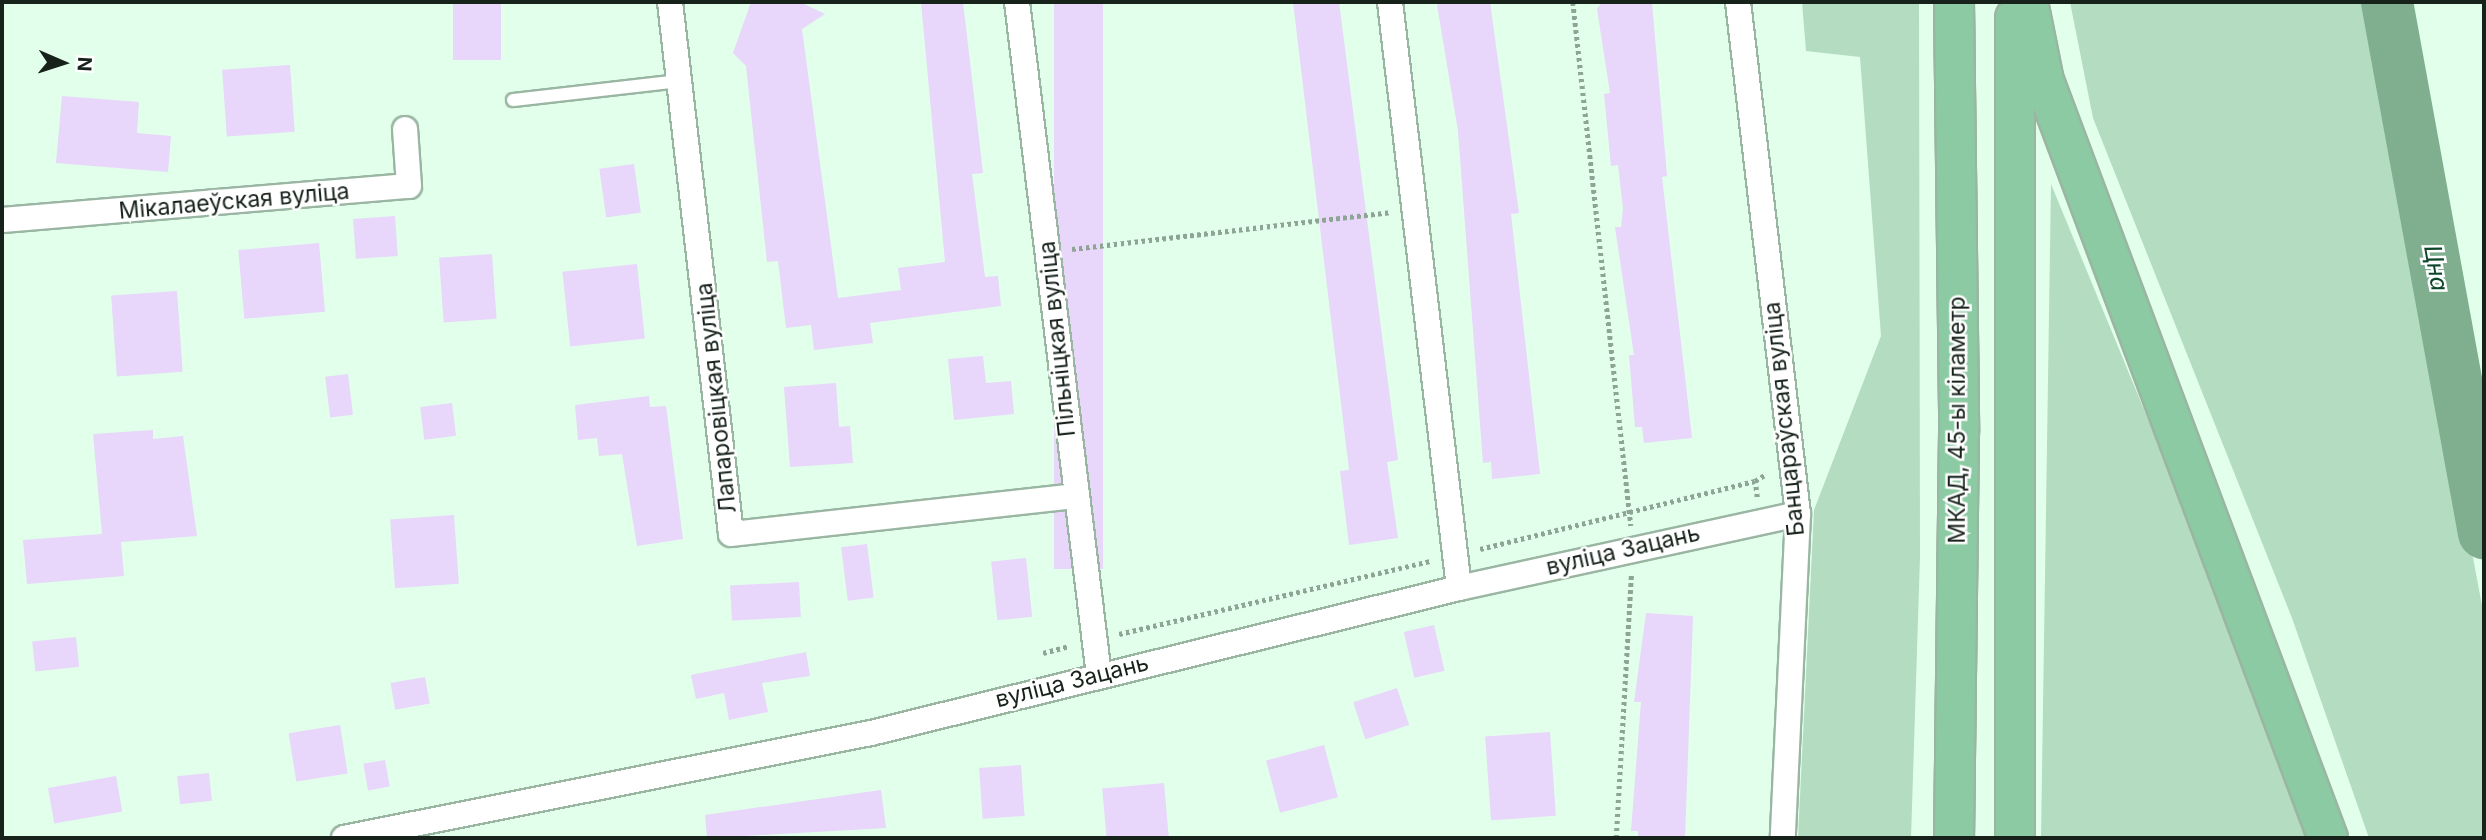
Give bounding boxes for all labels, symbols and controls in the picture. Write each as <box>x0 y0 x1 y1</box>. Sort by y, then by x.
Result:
north arrow <box>28 28 98 98</box>
text: N <box>73 56 96 72</box>
street label: Мікалаеўская вуліца <box>118 177 350 225</box>
street label: Пільніцкая вуліца <box>1033 240 1081 438</box>
water label: Цна <box>2418 243 2454 293</box>
street label: Лапаровіцкая вуліца <box>690 281 742 515</box>
street label: МКАД, 45-ы кіламетр <box>1943 296 1971 544</box>
street label: Банцараўская вуліца <box>1758 300 1810 538</box>
street label: вуліца Зацань <box>1543 519 1703 581</box>
street label: вуліца Зацань <box>992 649 1152 713</box>

